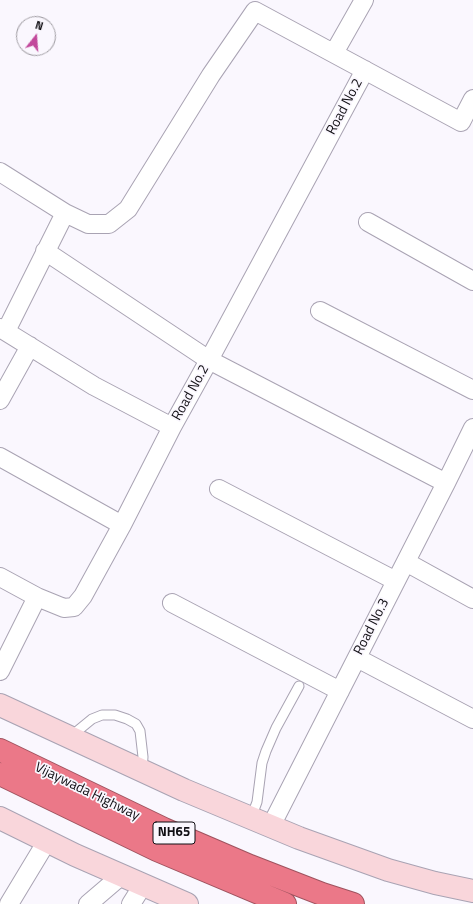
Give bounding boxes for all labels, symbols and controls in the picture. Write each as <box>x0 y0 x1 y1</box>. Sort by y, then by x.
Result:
north arrow <box>16 16 56 56</box>
text: N <box>33 17 45 34</box>
street label: Road No.2 <box>323 76 367 138</box>
street label: Road No.2 <box>169 362 213 424</box>
street label: Road No.3 <box>351 596 393 658</box>
street label: Vijaywada Highway <box>32 759 142 825</box>
road number: NH65 <box>153 822 195 844</box>

